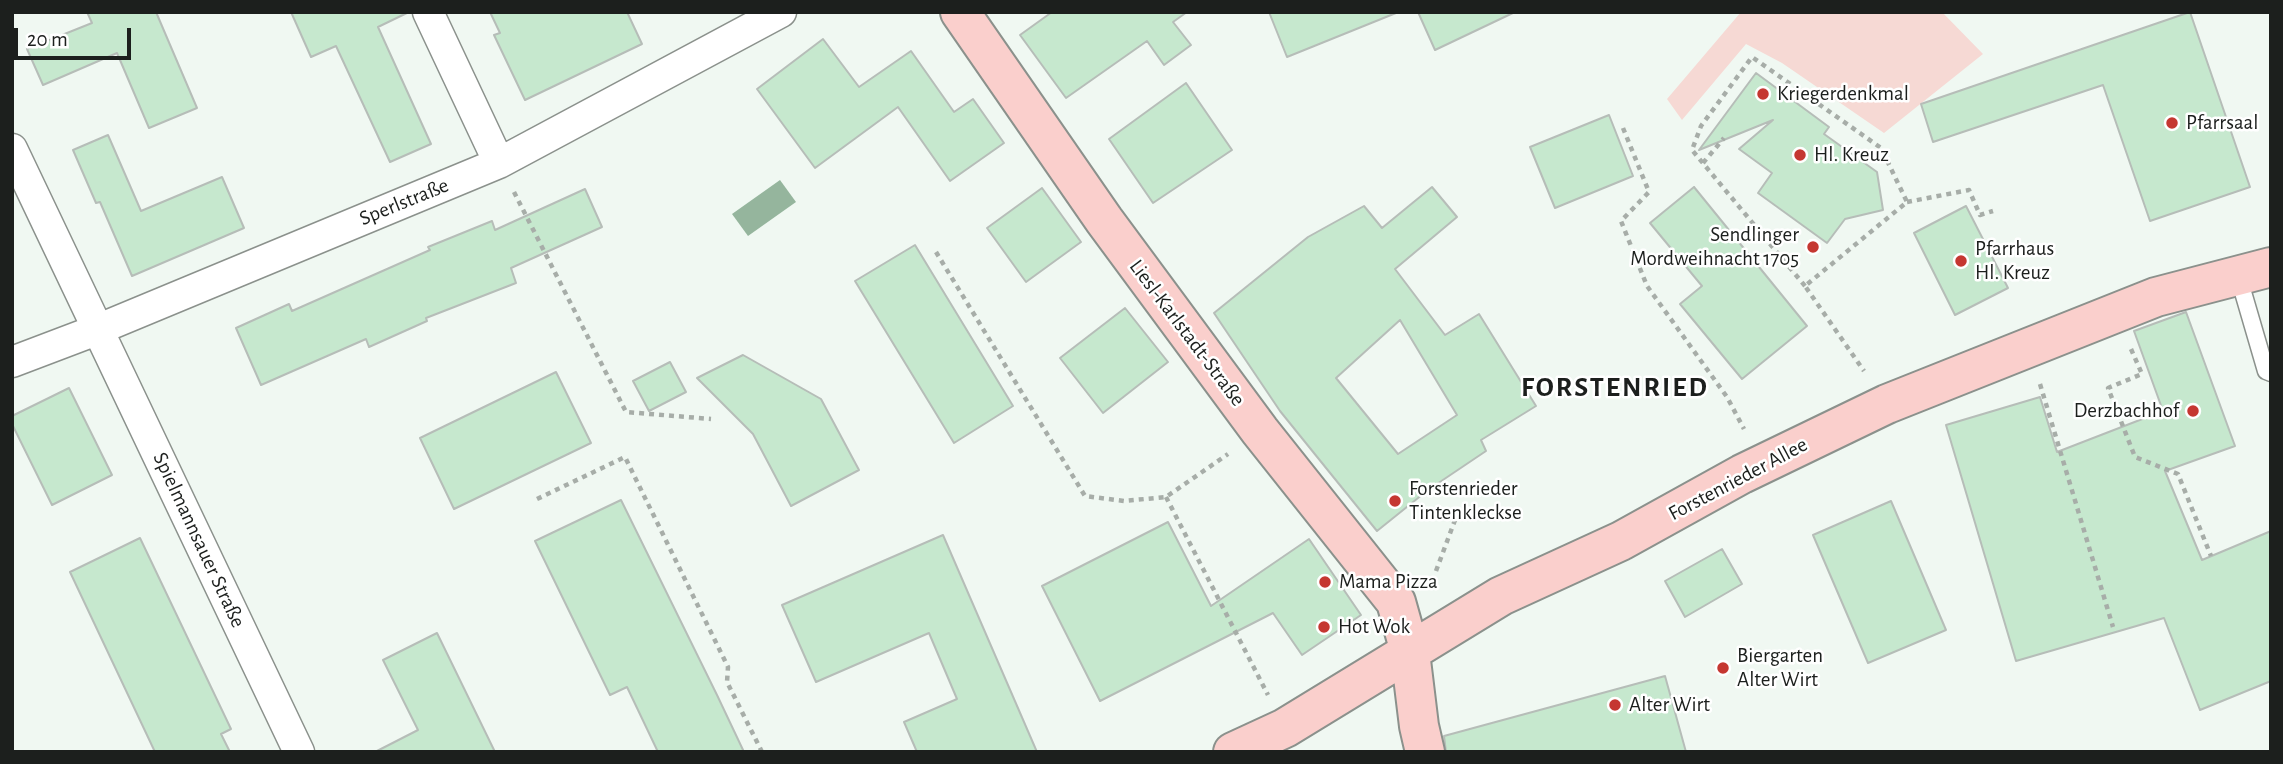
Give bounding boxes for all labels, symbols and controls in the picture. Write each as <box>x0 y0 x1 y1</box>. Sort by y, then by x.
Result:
scale bar <box>18 14 135 58</box>
text: 20 m <box>27 29 68 50</box>
place label: Kriegerdenkmal <box>1777 81 1909 107</box>
marker: Kriegerdenkmal <box>1755 86 1771 102</box>
place label: Pfarrsaal <box>2186 110 2258 136</box>
marker: Pfarrsaal <box>2164 115 2180 131</box>
place label: Hl. Kreuz <box>1814 142 1889 168</box>
marker: Hl. Kreuz <box>1792 147 1808 163</box>
street label: Sperlstraße <box>356 173 452 231</box>
place label: Sendlinger Mordweihnacht 1705 <box>1630 222 1799 272</box>
place label: Pfarrhaus Hl. Kreuz <box>1975 236 2054 286</box>
marker: Sendlinger Mordweihnacht 1705 <box>1805 239 1821 255</box>
marker: Pfarrhaus Hl. Kreuz <box>1953 253 1969 269</box>
street label: Liesl-Karlstadt-Straße <box>1124 255 1250 411</box>
district label: FORSTENRIED <box>1522 371 1708 405</box>
place label: Derzbachhof <box>2074 398 2179 424</box>
marker: Derzbachhof <box>2185 403 2201 419</box>
street label: Forstenrieder Allee <box>1664 432 1812 526</box>
street label: Spielmannsauer Straße <box>147 448 251 632</box>
place label: Forstenrieder Tintenkleckse <box>1409 476 1522 526</box>
marker: Forstenrieder Tintenkleckse <box>1387 493 1403 509</box>
place label: Mama Pizza <box>1339 569 1438 595</box>
marker: Mama Pizza <box>1317 574 1333 590</box>
place label: Hot Wok <box>1338 614 1410 640</box>
marker: Hot Wok <box>1316 619 1332 635</box>
place label: Biergarten Alter Wirt <box>1737 643 1823 693</box>
marker: Biergarten Alter Wirt <box>1715 660 1731 676</box>
place label: Alter Wirt <box>1629 692 1710 718</box>
marker: Alter Wirt <box>1607 697 1623 713</box>

